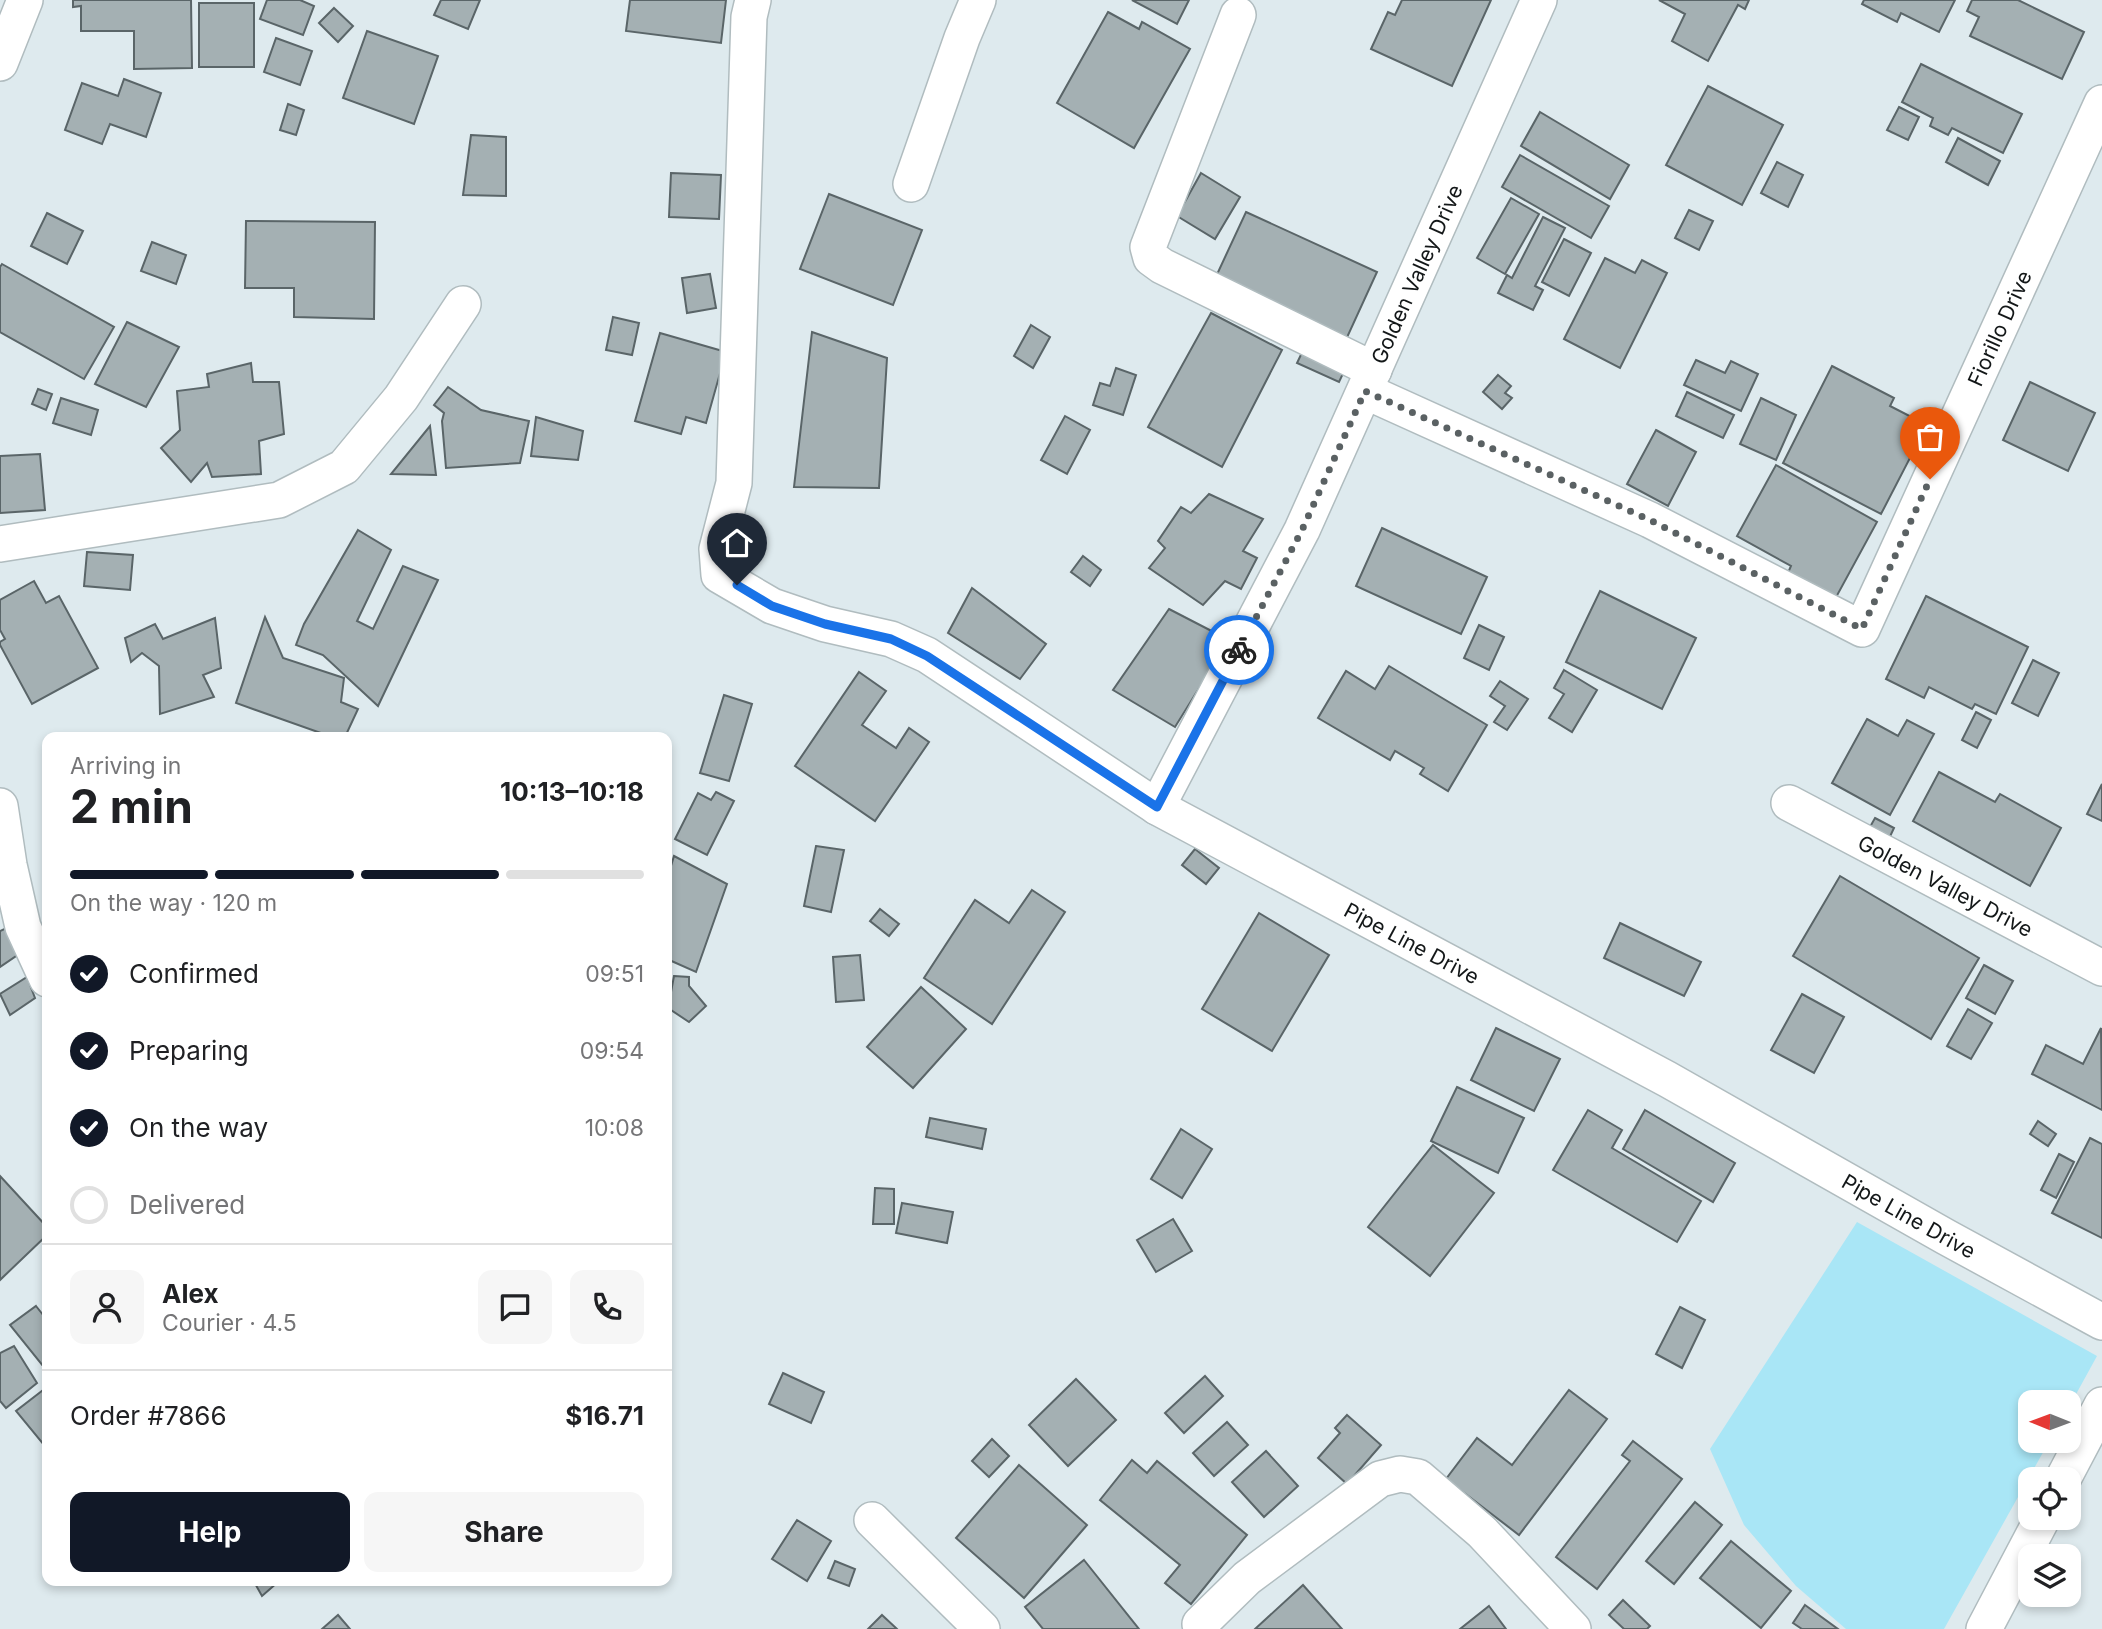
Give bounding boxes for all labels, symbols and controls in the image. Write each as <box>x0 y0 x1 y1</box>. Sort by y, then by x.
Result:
street label: Golden Valley Drive <box>1365 180 1467 368</box>
street label: Fiorillo Drive <box>1962 266 2036 390</box>
pin <box>1900 407 1960 479</box>
icon: bag <box>1911 418 1949 456</box>
pin <box>707 513 767 585</box>
icon: home <box>718 524 756 562</box>
courier <box>1204 615 1274 685</box>
icon: bike <box>1220 631 1258 669</box>
text: Arriving in <box>70 752 181 780</box>
text: 10:13–10:18 <box>500 776 644 807</box>
text: 2 min <box>70 778 193 834</box>
street label: Golden Valley Drive <box>1854 829 2037 942</box>
text: On the way · 120 m <box>70 889 277 917</box>
street label: Pipe Line Drive <box>1340 897 1484 989</box>
icon: check <box>70 955 108 993</box>
text: Confirmed <box>129 958 259 989</box>
text: 09:51 <box>585 960 644 988</box>
icon: check <box>70 1032 108 1070</box>
text: Preparing <box>129 1035 249 1066</box>
text: 09:54 <box>580 1037 644 1065</box>
icon: check <box>70 1109 108 1147</box>
text: On the way <box>129 1112 268 1143</box>
text: 10:08 <box>585 1114 644 1142</box>
street label: Pipe Line Drive <box>1838 1168 1980 1263</box>
text: Delivered <box>129 1189 245 1220</box>
button: person <box>70 1270 144 1344</box>
button: chat <box>478 1270 552 1344</box>
button: phone <box>570 1270 644 1344</box>
text: Alex <box>162 1278 219 1309</box>
text: Courier · 4.5 <box>162 1309 297 1337</box>
north arrow <box>2018 1390 2081 1452</box>
map controls <box>2018 1390 2081 1607</box>
text: Order #7866 <box>70 1400 227 1431</box>
text: $16.71 <box>565 1400 644 1431</box>
button: locate <box>2018 1467 2081 1530</box>
button: Help <box>70 1492 350 1572</box>
button: Share <box>364 1492 644 1572</box>
button: layers <box>2018 1544 2081 1607</box>

